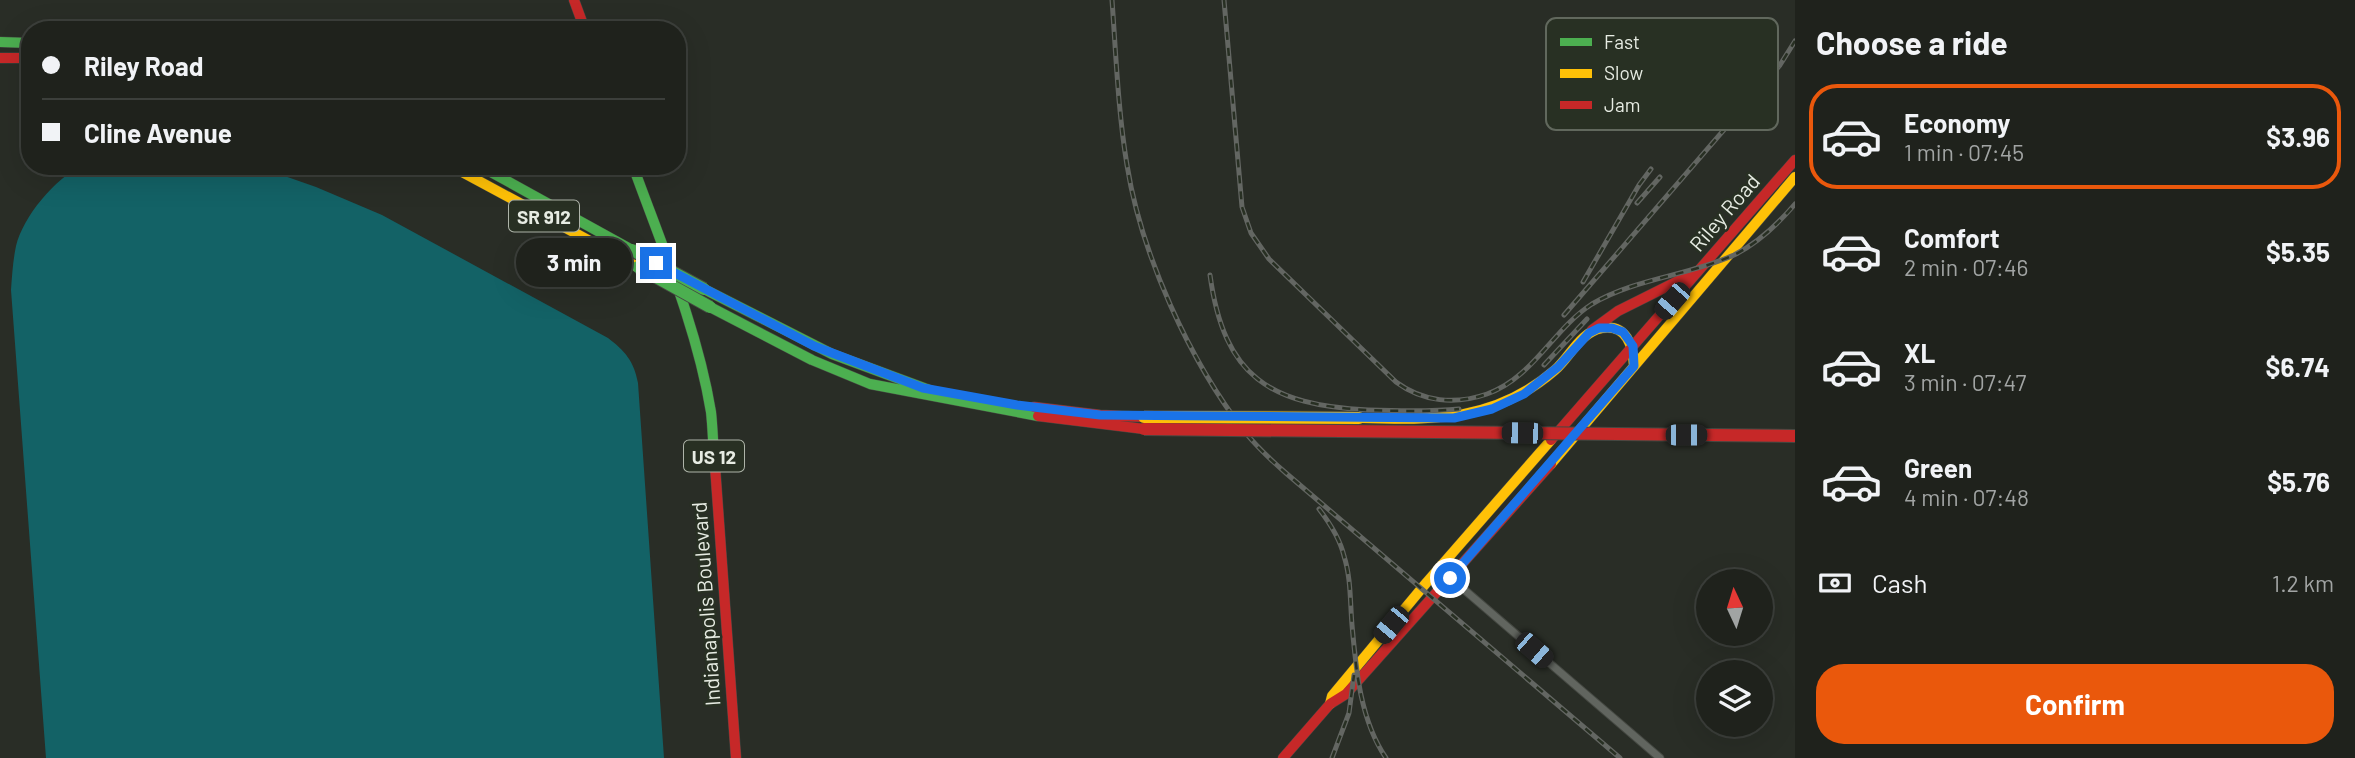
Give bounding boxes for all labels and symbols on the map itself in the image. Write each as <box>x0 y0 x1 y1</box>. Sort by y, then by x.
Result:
legend <box>1546 18 1778 130</box>
text: Fast <box>1604 30 1640 53</box>
text: Slow <box>1604 61 1643 84</box>
text: Jam <box>1604 93 1640 116</box>
street label: Riley Road <box>1684 168 1764 256</box>
road number: SR 912 <box>509 200 579 232</box>
callout: 3 min <box>516 238 632 288</box>
route end <box>640 247 672 279</box>
car <box>1651 278 1694 324</box>
car <box>1501 422 1544 444</box>
car <box>1666 425 1708 446</box>
road number: US 12 <box>684 440 744 471</box>
street label: Indianapolis Boulevard <box>685 501 725 707</box>
route start <box>1434 562 1466 594</box>
north arrow <box>1696 569 1773 646</box>
car <box>1370 602 1413 648</box>
car <box>1512 628 1557 672</box>

